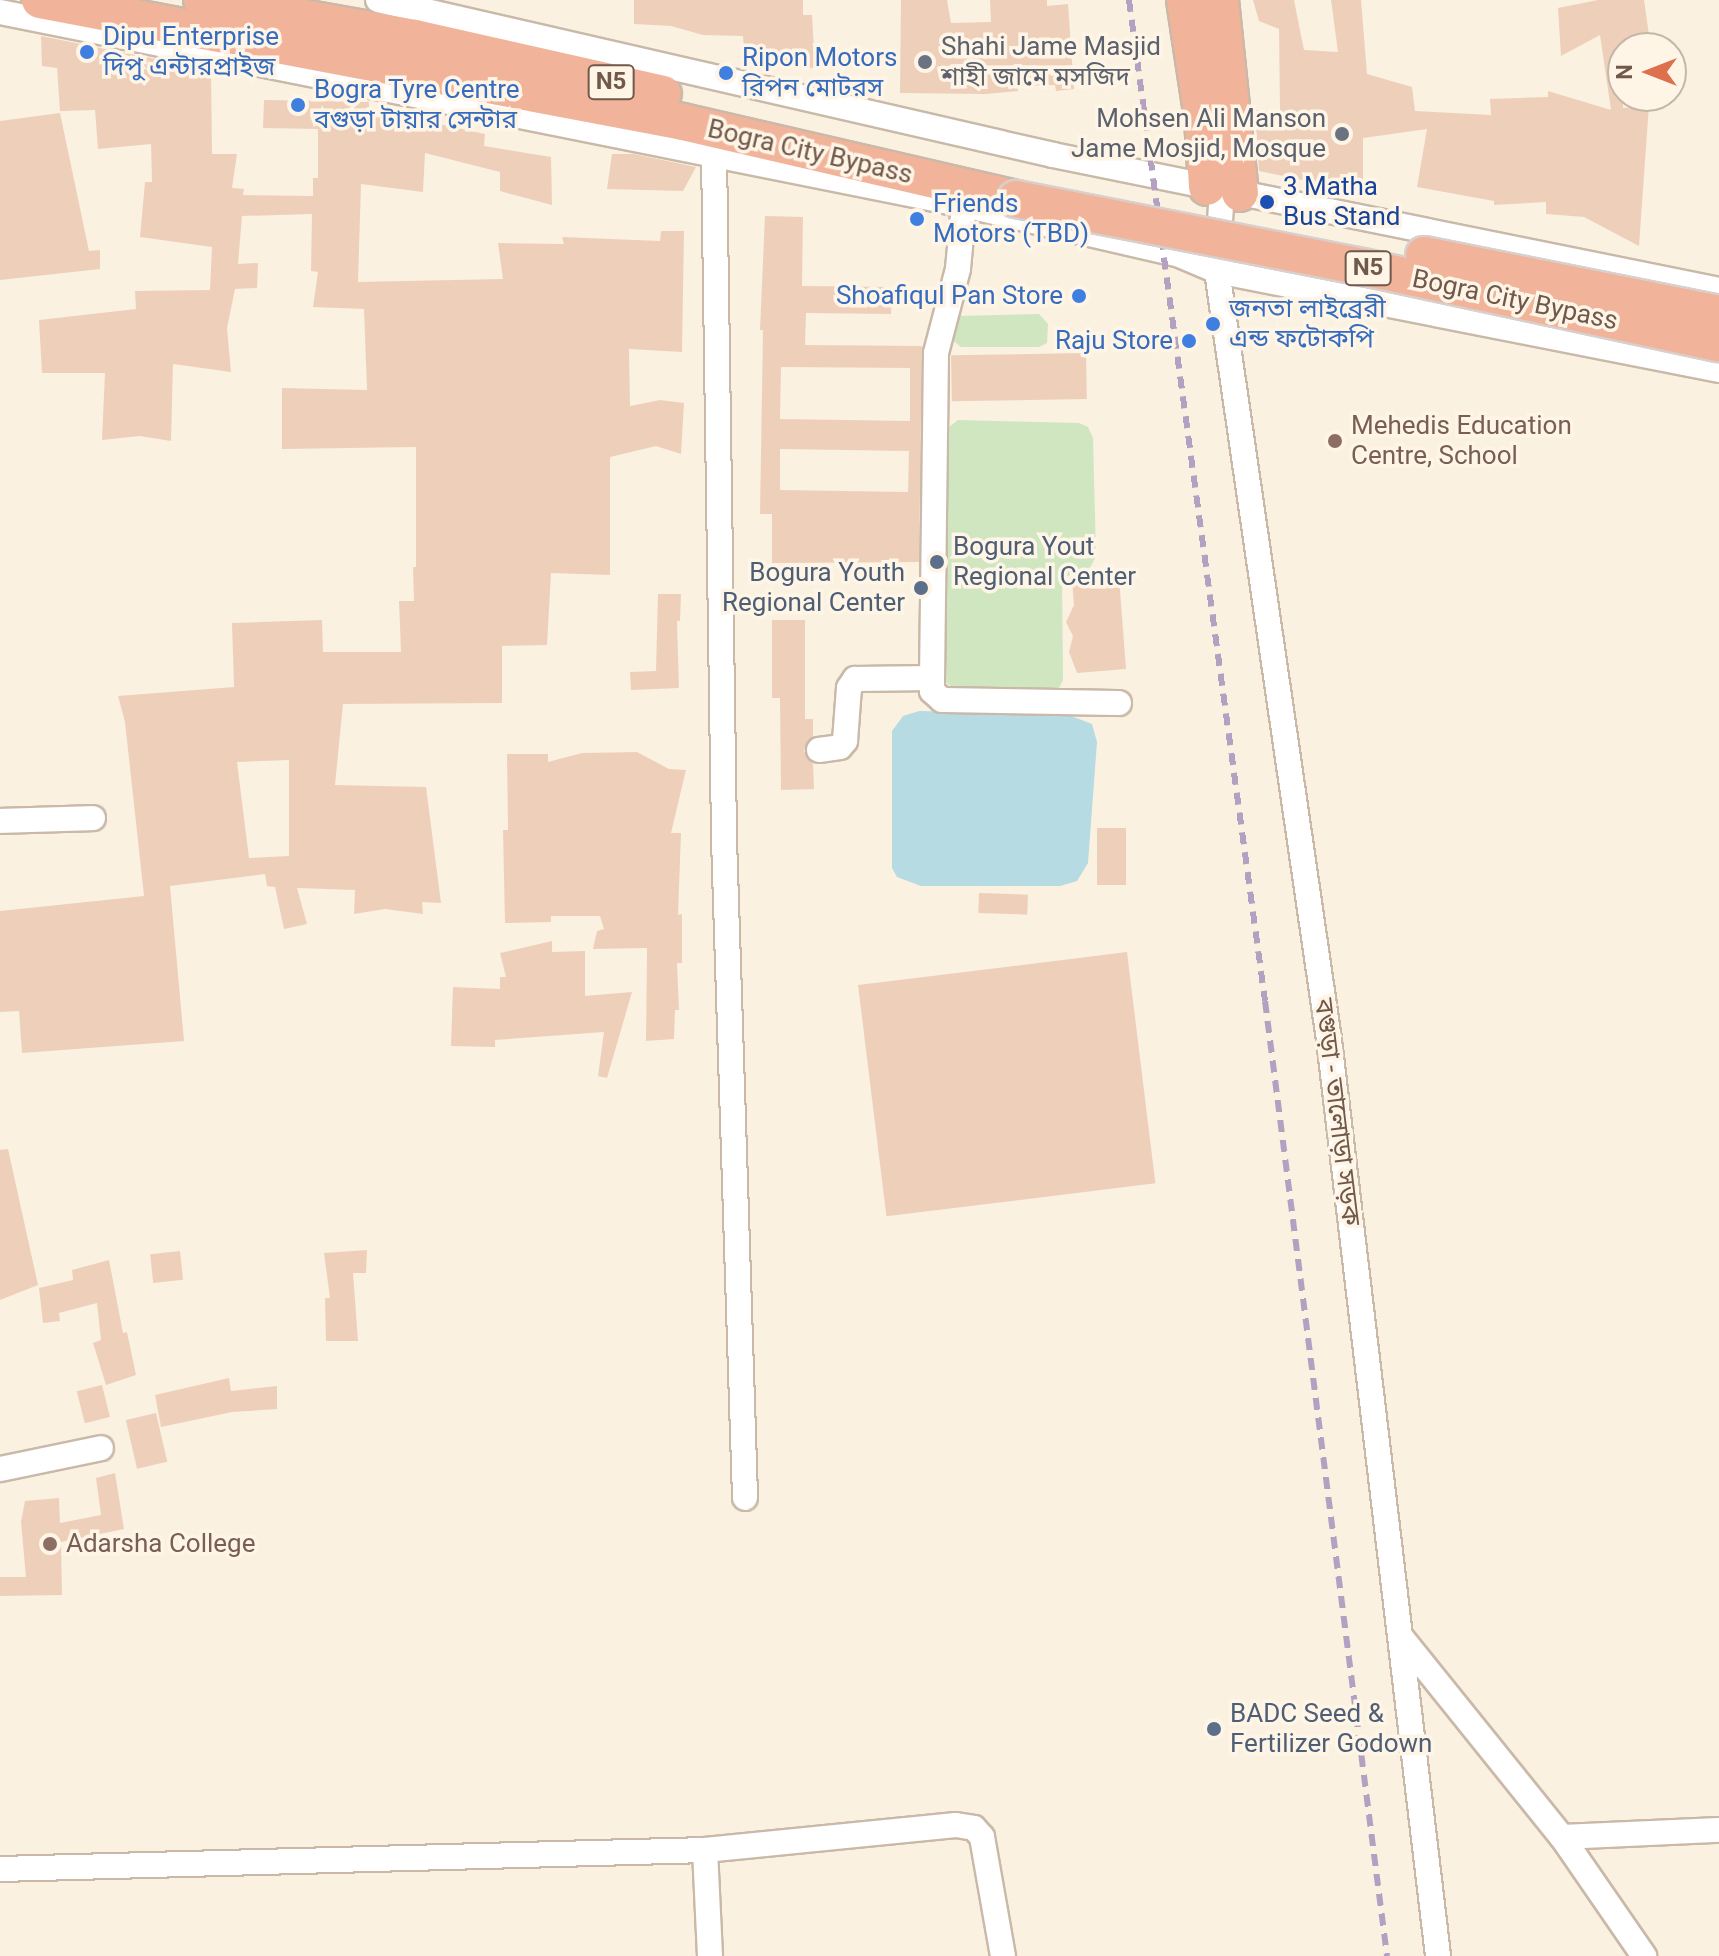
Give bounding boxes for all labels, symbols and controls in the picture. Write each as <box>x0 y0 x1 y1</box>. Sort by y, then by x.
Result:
place label: Dipu Enterprise দিপু এন্টারপ্রাইজ <box>103 21 279 82</box>
place label: Shahi Jame Masjid শাহী জামে মসজিদ <box>941 31 1161 92</box>
north arrow <box>1607 32 1687 112</box>
place label: Ripon Motors রিপন মোটরস <box>742 42 897 104</box>
marker: Dipu Enterprise দিপু এন্টারপ্রাইজ <box>78 43 96 61</box>
marker: Shahi Jame Masjid শাহী জামে মসজিদ <box>916 53 934 71</box>
road number: N5 <box>587 62 635 102</box>
marker: Ripon Motors রিপন মোটরস <box>717 64 735 82</box>
text: N <box>1612 64 1637 80</box>
place label: Bogra Tyre Centre বগুড়া টায়ার সেন্টার <box>314 74 520 136</box>
marker: Bogra Tyre Centre বগুড়া টায়ার সেন্টার <box>289 96 307 114</box>
place label: Mohsen Ali Manson Jame Mosjid, Mosque <box>1071 103 1326 164</box>
street label: Bogra City Bypass <box>705 113 915 191</box>
marker: Mohsen Ali Manson Jame Mosjid, Mosque <box>1333 125 1351 143</box>
place label: 3 Matha Bus Stand <box>1283 171 1401 232</box>
place label: Friends Motors (TBD) <box>933 188 1089 250</box>
marker: 3 Matha Bus Stand <box>1258 193 1276 211</box>
marker: Friends Motors (TBD) <box>908 210 926 228</box>
road number: N5 <box>1344 248 1392 288</box>
street label: Bogra City Bypass <box>1409 263 1621 337</box>
place label: Shoafiqul Pan Store <box>836 280 1063 312</box>
marker: Shoafiqul Pan Store <box>1070 287 1088 305</box>
place label: জনতা লাইব্রেরী এন্ড ফটোকপি <box>1229 293 1386 354</box>
marker: জনতা লাইব্রেরী এন্ড ফটোকপি <box>1204 315 1222 333</box>
place label: Raju Store <box>1055 325 1173 357</box>
marker: Raju Store <box>1180 332 1198 350</box>
place label: Mehedis Education Centre, School <box>1351 410 1572 472</box>
marker: Mehedis Education Centre, School <box>1326 432 1344 450</box>
place label: Bogura Yout Regional Center <box>953 531 1136 592</box>
marker: Bogura Yout Regional Center <box>928 553 946 571</box>
place label: Bogura Youth Regional Center <box>722 557 905 618</box>
marker: Bogura Youth Regional Center <box>912 579 930 597</box>
street label: বগুড়া - তালোড়া সড়ক <box>1308 997 1366 1227</box>
place label: Adarsha College <box>66 1528 255 1560</box>
marker: Adarsha College <box>41 1535 59 1553</box>
place label: BADC Seed & Fertilizer Godown <box>1230 1698 1432 1760</box>
marker: BADC Seed & Fertilizer Godown <box>1205 1720 1223 1738</box>

